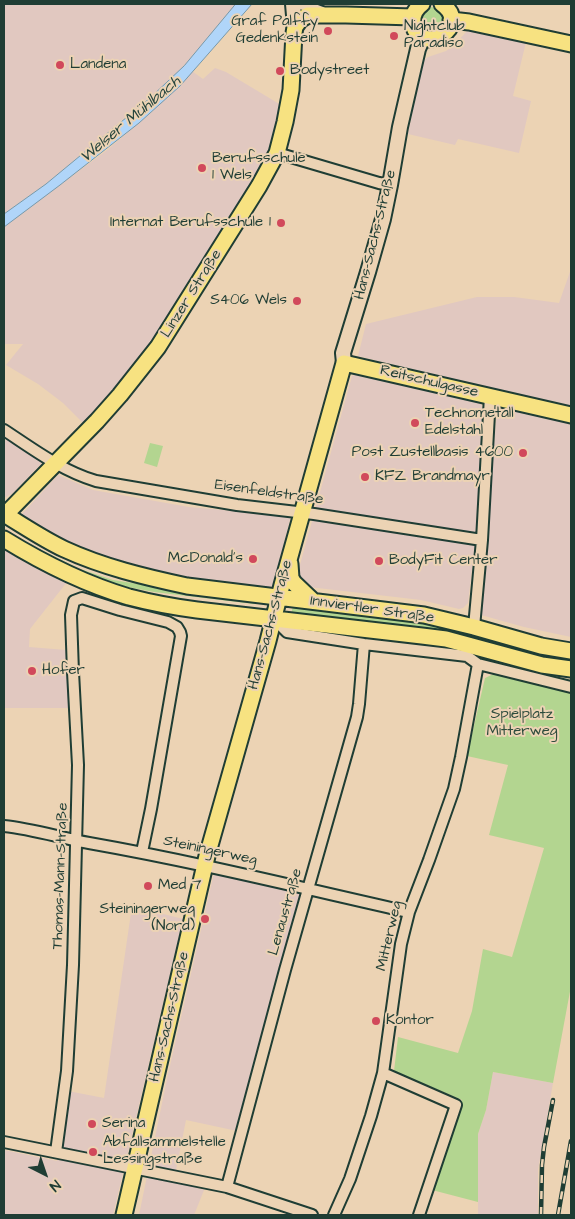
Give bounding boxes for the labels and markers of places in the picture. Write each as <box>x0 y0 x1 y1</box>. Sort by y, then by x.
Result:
place label: Graf Palffy Gedenkstein <box>231 13 318 48</box>
place label: Nightclub Paradiso <box>404 18 465 53</box>
marker: Graf Palffy Gedenkstein <box>322 25 334 37</box>
marker: Nightclub Paradiso <box>388 30 400 42</box>
place label: Landena <box>70 56 126 74</box>
marker: Landena <box>54 59 66 71</box>
place label: Bodystreet <box>290 62 369 80</box>
marker: Bodystreet <box>274 65 286 77</box>
place label: Berufsschule 1 Wels <box>212 150 306 185</box>
marker: Berufsschule 1 Wels <box>196 162 208 174</box>
place label: Internat Berufsschule 1 <box>110 214 271 232</box>
marker: Internat Berufsschule 1 <box>275 217 287 229</box>
place label: S406 Wels <box>210 292 287 310</box>
marker: S406 Wels <box>291 295 303 307</box>
place label: Technometall Edelstahl <box>425 405 514 440</box>
marker: Technometall Edelstahl <box>409 417 421 429</box>
place label: Post Zustellbasis 4600 <box>352 444 513 462</box>
marker: Post Zustellbasis 4600 <box>517 447 529 459</box>
place label: KFZ Brandmayr <box>375 468 490 486</box>
marker: KFZ Brandmayr <box>359 471 371 483</box>
place label: McDonald's <box>168 550 243 568</box>
place label: BodyFit Center <box>389 552 497 570</box>
marker: McDonald's <box>247 553 259 565</box>
marker: BodyFit Center <box>373 555 385 567</box>
place label: Hofer <box>42 662 85 680</box>
marker: Hofer <box>26 665 38 677</box>
place label: Med 7 <box>158 877 201 895</box>
marker: Med 7 <box>142 880 154 892</box>
place label: Steiningerweg (Nord) <box>100 901 195 936</box>
marker: Steiningerweg (Nord) <box>199 913 211 925</box>
place label: Kontor <box>386 1012 434 1030</box>
marker: Kontor <box>370 1015 382 1027</box>
place label: Serina <box>102 1115 145 1133</box>
marker: Serina <box>86 1118 98 1130</box>
place label: Abfallsammelstelle Lessingstraße <box>103 1134 226 1169</box>
marker: Abfallsammelstelle Lessingstraße <box>87 1146 99 1158</box>

